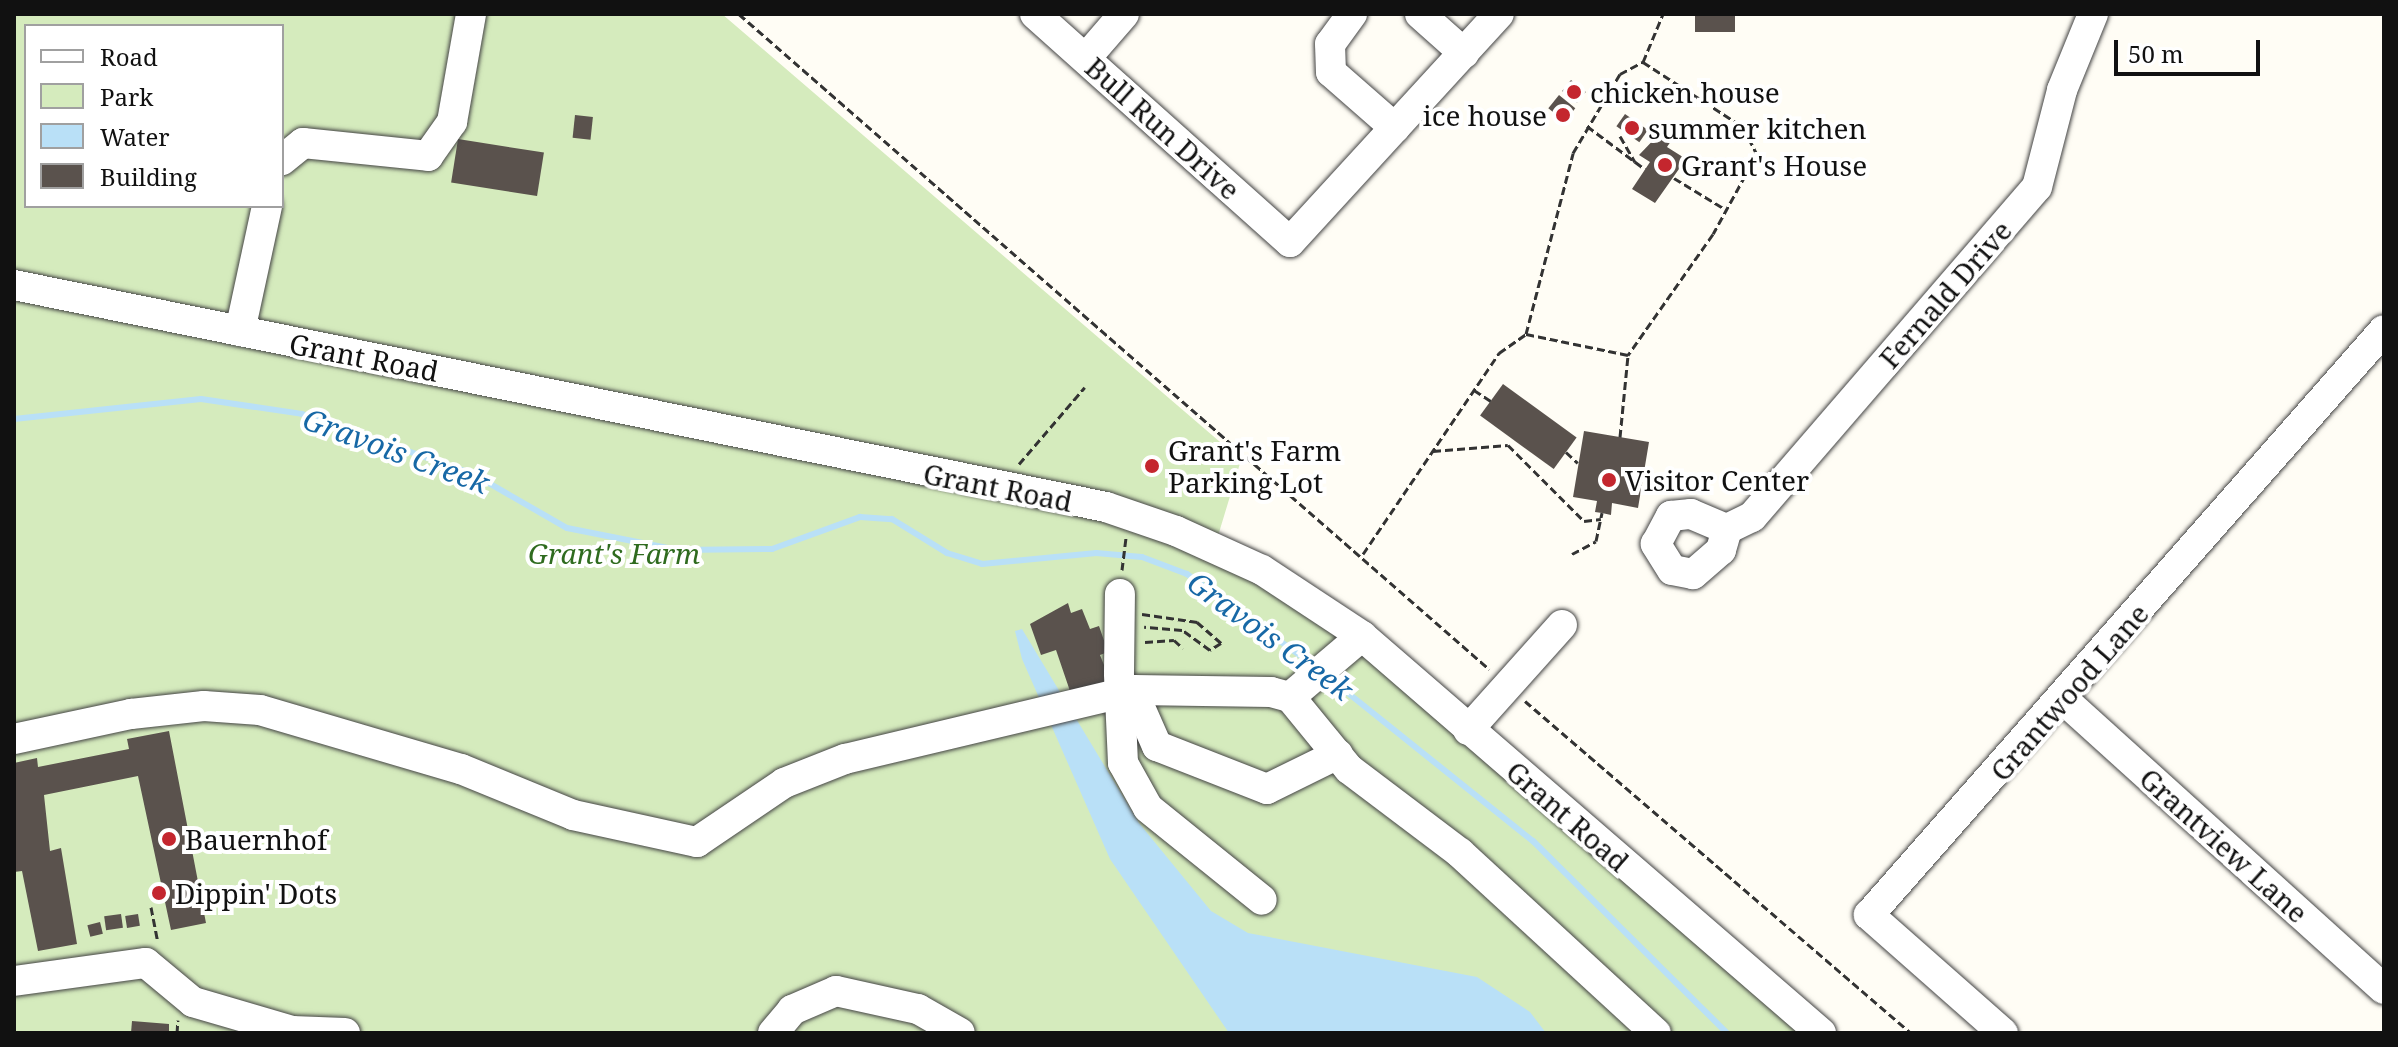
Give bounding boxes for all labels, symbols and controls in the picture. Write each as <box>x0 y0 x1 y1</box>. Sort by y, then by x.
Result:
legend <box>24 24 284 208</box>
scale bar <box>2118 24 2264 74</box>
text: 50 m <box>2128 37 2184 70</box>
text: Road <box>100 40 158 73</box>
street label: Bull Run Drive <box>1079 50 1247 206</box>
place label: chicken house <box>1590 75 1780 109</box>
text: Park <box>100 80 153 113</box>
marker: chicken house <box>1565 83 1583 101</box>
place label: ice house <box>1423 98 1547 132</box>
marker: ice house <box>1554 106 1572 124</box>
place label: summer kitchen <box>1648 111 1867 145</box>
marker: summer kitchen <box>1623 119 1641 137</box>
text: Water <box>100 120 170 153</box>
place label: Grant's House <box>1681 148 1867 182</box>
marker: Grant's House <box>1656 156 1674 174</box>
text: Building <box>100 160 197 193</box>
street label: Fernald Drive <box>1872 213 2018 375</box>
street label: Grant Road <box>287 326 441 388</box>
water label: Gravois Creek <box>298 401 494 501</box>
place label: Grant's Farm Parking Lot <box>1168 433 1341 499</box>
street label: Grant Road <box>921 456 1075 518</box>
marker: Grant's Farm Parking Lot <box>1143 457 1161 475</box>
place label: Visitor Center <box>1625 463 1809 497</box>
marker: Visitor Center <box>1600 471 1618 489</box>
park label: Grant's Farm <box>528 536 700 570</box>
water label: Gravois Creek <box>1180 564 1360 708</box>
street label: Grantwood Lane <box>1983 597 2155 787</box>
street label: Grant Road <box>1500 754 1636 878</box>
street label: Grantview Lane <box>2133 761 2315 929</box>
place label: Bauernhof <box>185 822 327 856</box>
marker: Bauernhof <box>160 830 178 848</box>
place label: Dippin' Dots <box>175 876 337 910</box>
marker: Dippin' Dots <box>150 884 168 902</box>

